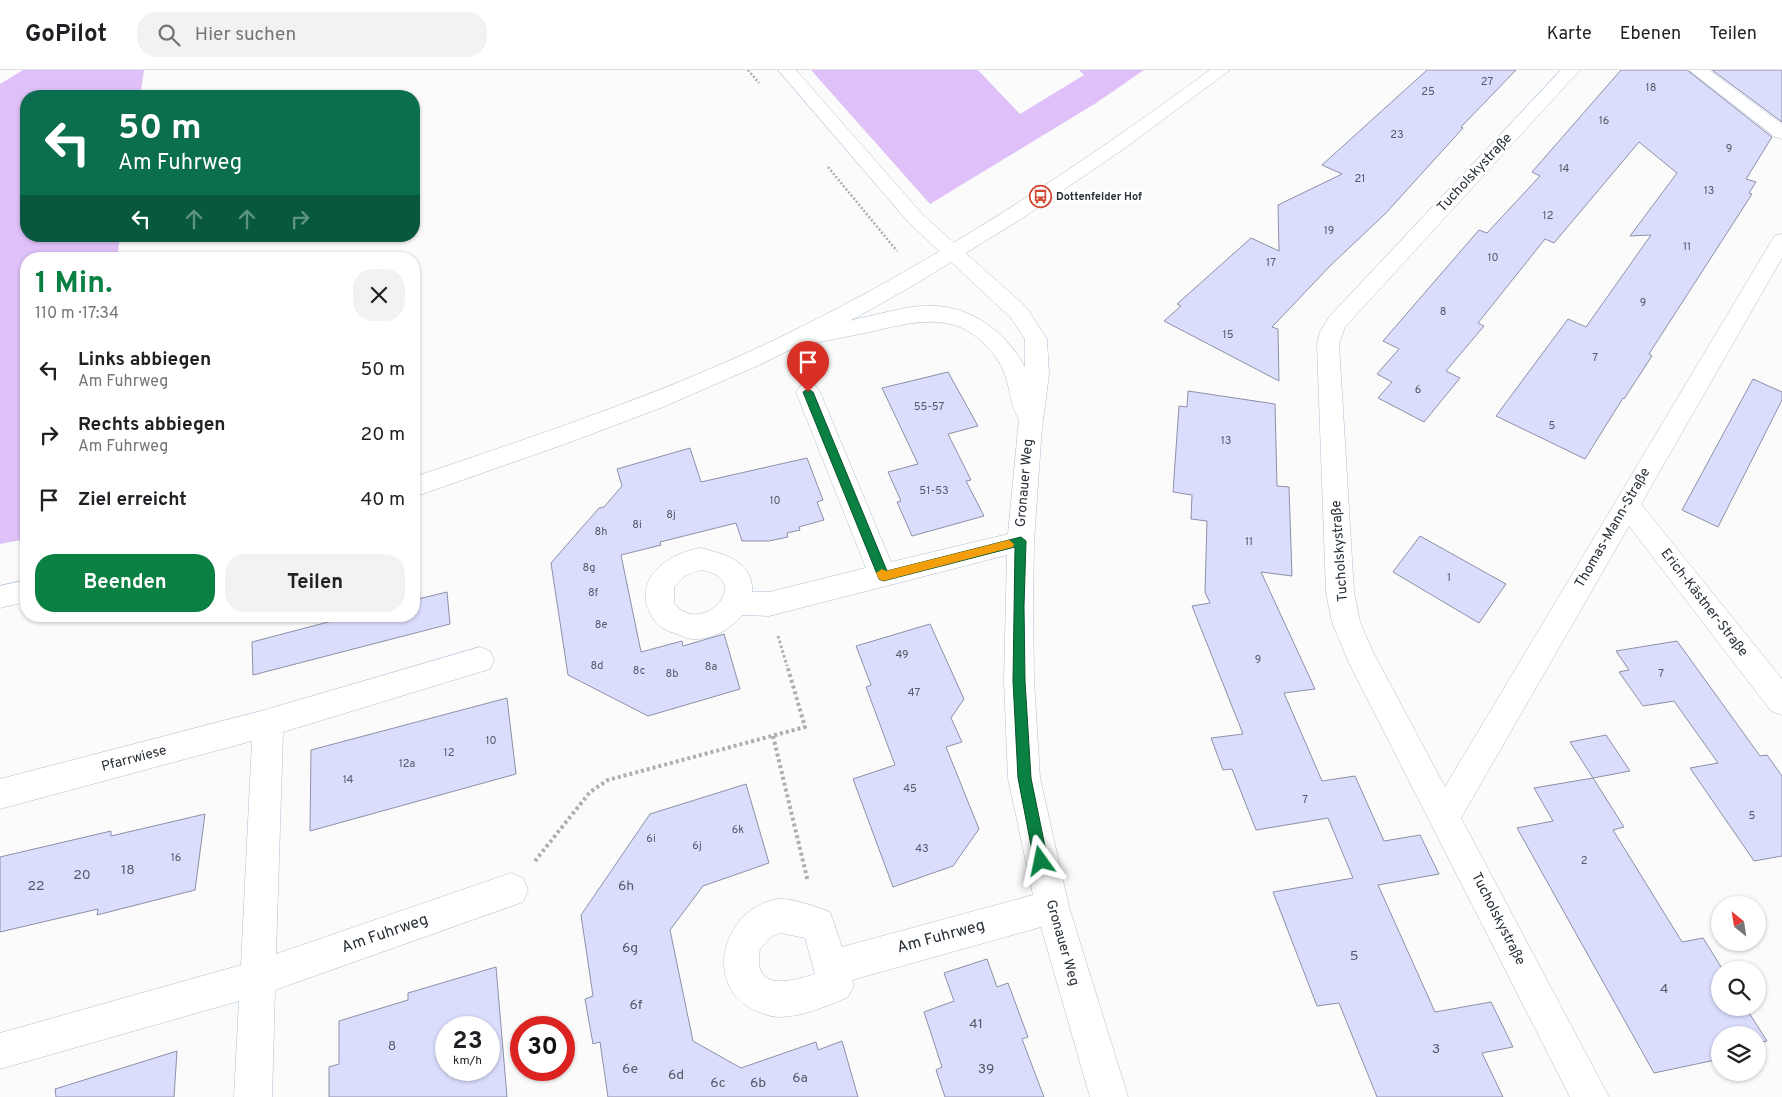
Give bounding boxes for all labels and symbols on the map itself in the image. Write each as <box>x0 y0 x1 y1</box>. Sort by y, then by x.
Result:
house number: 27 <box>1481 75 1493 89</box>
house number: 18 <box>1646 81 1656 95</box>
house number: 25 <box>1421 85 1435 99</box>
house number: 16 <box>1599 114 1609 128</box>
house number: 23 <box>1390 128 1404 142</box>
street label: Tucholskystraße <box>1434 130 1516 216</box>
house number: 9 <box>1726 142 1732 156</box>
house number: 14 <box>1559 162 1570 176</box>
house number: 21 <box>1355 172 1365 186</box>
house number: 13 <box>1704 184 1714 198</box>
bus stop icon: Dottenfelder Hof <box>1028 185 1052 209</box>
place label: Dottenfelder Hof <box>1056 190 1142 204</box>
house number: 12 <box>1543 209 1553 223</box>
house number: 19 <box>1324 224 1334 238</box>
house number: 11 <box>1683 240 1691 254</box>
house number: 10 <box>1487 251 1499 265</box>
house number: 17 <box>1266 256 1276 270</box>
house number: 9 <box>1640 296 1646 310</box>
house number: 8 <box>1440 305 1446 319</box>
house number: 15 <box>1223 328 1234 342</box>
pin <box>787 341 829 392</box>
house number: 7 <box>1592 351 1598 365</box>
house number: 6 <box>1415 383 1421 397</box>
house number: 55-57 <box>914 400 945 414</box>
house number: 5 <box>1549 419 1556 433</box>
house number: 13 <box>1221 434 1231 448</box>
street label: Gronauer Weg <box>1013 438 1037 528</box>
street label: Thomas-Mann-Straße <box>1572 465 1654 591</box>
house number: 51-53 <box>919 484 949 498</box>
house number: 10 <box>769 494 781 508</box>
street label: Tucholskystraße <box>1328 500 1352 602</box>
house number: 8j <box>666 508 676 522</box>
house number: 8i <box>632 518 642 532</box>
house number: 8h <box>595 525 607 539</box>
house number: 11 <box>1245 535 1253 549</box>
street label: Erich-Kästner-Straße <box>1657 546 1751 660</box>
house number: 8g <box>582 561 596 575</box>
house number: 1 <box>1447 571 1451 585</box>
house number: 8f <box>588 586 598 600</box>
house number: 8e <box>595 618 607 632</box>
house number: 49 <box>895 648 909 662</box>
house number: 9 <box>1255 653 1261 667</box>
house number: 8d <box>590 659 604 673</box>
house number: 8a <box>705 660 718 674</box>
house number: 8c <box>633 664 645 678</box>
house number: 8b <box>666 667 678 681</box>
house number: 7 <box>1658 667 1664 681</box>
house number: 47 <box>908 686 920 700</box>
house number: 10 <box>485 734 497 748</box>
street label: Pfarrwiese <box>100 742 168 776</box>
house number: 12 <box>444 746 454 760</box>
house number: 12a <box>399 757 416 771</box>
house number: 14 <box>343 773 354 787</box>
house number: 45 <box>903 782 917 796</box>
house number: 7 <box>1302 793 1308 807</box>
house number: 5 <box>1749 809 1756 823</box>
house number: 6k <box>732 823 744 837</box>
house number: 6i <box>646 832 656 846</box>
position arrow <box>1014 834 1066 886</box>
house number: 6j <box>692 839 702 853</box>
house number: 43 <box>915 842 929 856</box>
house number: 16 <box>171 851 181 865</box>
house number: 2 <box>1581 854 1587 868</box>
house number: 18 <box>121 862 135 879</box>
house number: 20 <box>73 867 91 884</box>
street label: Tucholskystraße <box>1467 870 1529 968</box>
house number: 22 <box>27 878 45 895</box>
house number: 6h <box>618 878 634 895</box>
north arrow <box>1711 896 1766 951</box>
street label: Gronauer Weg <box>1042 898 1082 988</box>
street label: Am Fuhrweg <box>339 910 431 958</box>
street label: Am Fuhrweg <box>895 916 987 958</box>
house number: 6g <box>622 940 638 957</box>
house number: 5 <box>1350 948 1358 965</box>
house number: 4 <box>1660 981 1668 998</box>
house number: 6f <box>629 997 643 1014</box>
speed limit sign: 30 <box>510 1016 575 1081</box>
house number: 41 <box>969 1016 983 1033</box>
house number: 8 <box>388 1038 396 1055</box>
house number: 3 <box>1432 1041 1440 1058</box>
house number: 6e <box>622 1061 638 1078</box>
house number: 39 <box>978 1061 994 1078</box>
house number: 6d <box>668 1067 684 1084</box>
house number: 6a <box>792 1070 808 1087</box>
house number: 6c <box>710 1075 726 1092</box>
house number: 6b <box>750 1075 766 1092</box>

